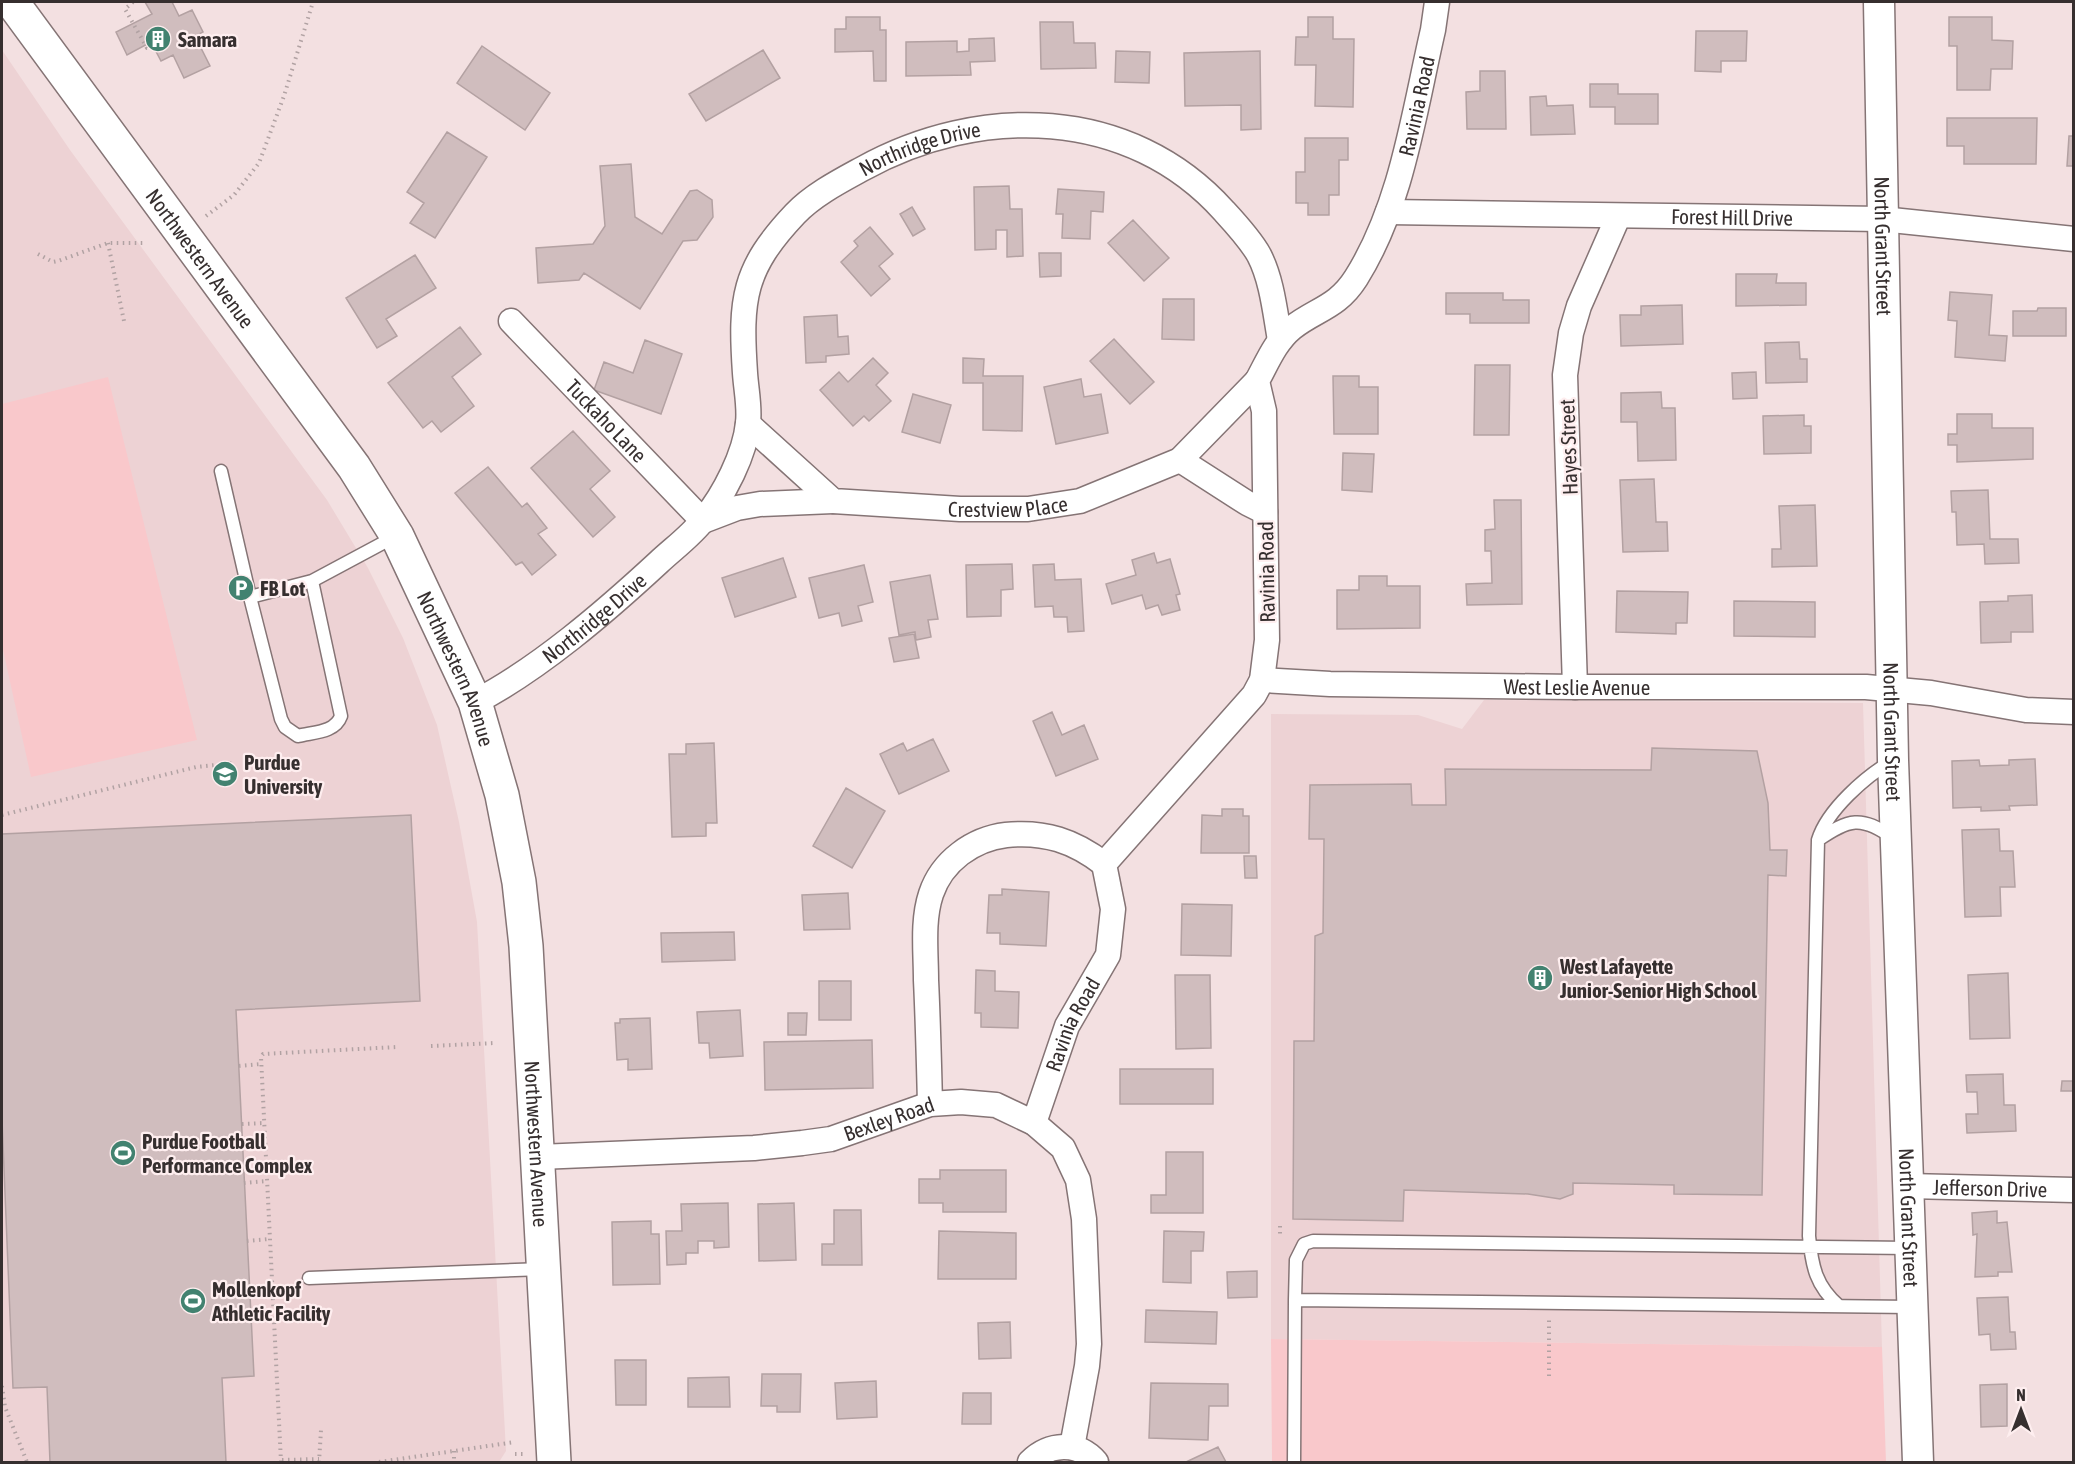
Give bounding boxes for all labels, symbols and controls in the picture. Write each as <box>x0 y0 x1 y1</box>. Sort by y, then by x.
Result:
building icon: Samara <box>143 24 173 54</box>
place label: Samara <box>178 27 237 51</box>
street label: Ravinia Road <box>1393 54 1439 159</box>
street label: Northridge Drive <box>855 117 982 180</box>
street label: North Grant Street <box>1870 176 1897 316</box>
street label: Northwestern Avenue <box>141 184 259 332</box>
street label: Forest Hill Drive <box>1671 204 1793 230</box>
street label: Tuckaho Lane <box>561 374 652 467</box>
street label: Hayes Street <box>1554 398 1582 496</box>
street label: Crestview Place <box>947 491 1069 521</box>
street label: Ravinia Road <box>1253 521 1279 623</box>
street label: Northridge Drive <box>537 568 651 668</box>
parking icon: FB Lot <box>226 573 256 603</box>
place label: FB Lot <box>260 576 305 600</box>
street label: Northwestern Avenue <box>413 587 499 749</box>
street label: North Grant Street <box>1879 662 1906 802</box>
street label: West Leslie Avenue <box>1503 674 1650 699</box>
place label: Purdue University <box>244 750 323 798</box>
school or university icon: Purdue University <box>210 759 240 789</box>
place label: West Lafayette Junior-Senior High School <box>1559 954 1757 1002</box>
building icon: West Lafayette Junior-Senior High School <box>1525 963 1555 993</box>
street label: Ravinia Road <box>1040 973 1105 1075</box>
street label: Northwestern Avenue <box>520 1060 553 1228</box>
street label: Bexley Road <box>840 1092 937 1146</box>
place label: Purdue Football Performance Complex <box>142 1129 313 1177</box>
sports icon: Purdue Football Performance Complex <box>108 1138 138 1168</box>
street label: North Grant Street <box>1895 1148 1924 1288</box>
street label: Jefferson Drive <box>1932 1175 2048 1201</box>
place label: Mollenkopf Athletic Facility <box>211 1277 331 1325</box>
sports icon: Mollenkopf Athletic Facility <box>178 1286 208 1316</box>
north arrow <box>1991 1380 2051 1440</box>
text: N <box>2016 1386 2026 1404</box>

